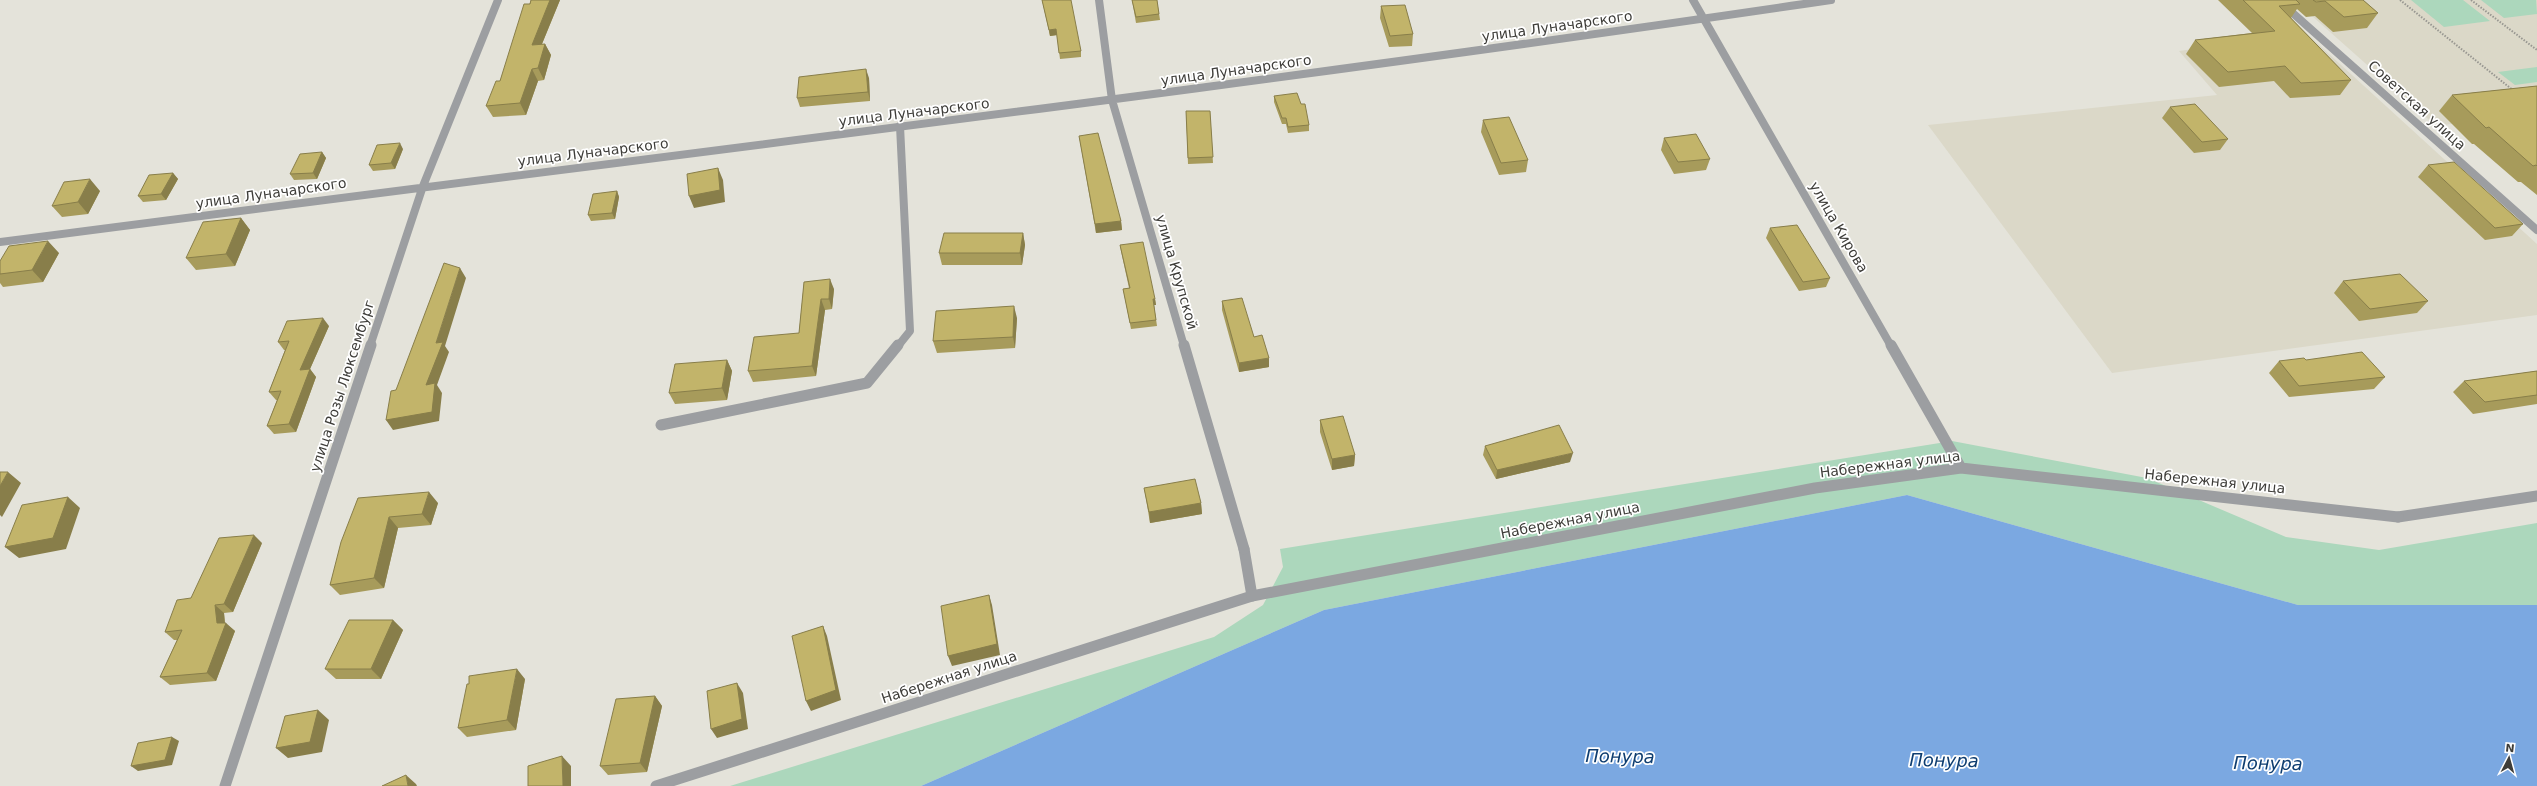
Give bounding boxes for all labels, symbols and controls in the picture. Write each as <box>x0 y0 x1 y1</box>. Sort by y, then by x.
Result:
street label: улица Луначарского <box>1481 8 1633 44</box>
street label: улица Луначарского <box>1160 52 1312 88</box>
street label: Советская улица <box>2365 57 2469 153</box>
street label: улица Луначарского <box>838 95 990 129</box>
street label: улица Луначарского <box>517 135 669 169</box>
street label: улица Луначарского <box>195 175 347 211</box>
street label: улица Кирова <box>1807 179 1871 275</box>
street label: улица Крупской <box>1153 213 1201 331</box>
street label: улица Розы Люксембург <box>307 298 377 474</box>
street label: Набережная улица <box>1819 447 1961 481</box>
street label: Набережная улица <box>2144 466 2286 496</box>
street label: Набережная улица <box>1499 499 1641 541</box>
street label: Набережная улица <box>879 648 1019 706</box>
north arrow <box>2489 738 2529 778</box>
text: N <box>2505 742 2515 755</box>
water label: Понура <box>1585 745 1655 767</box>
water label: Понура <box>1909 749 1979 771</box>
water label: Понура <box>2233 752 2303 774</box>

